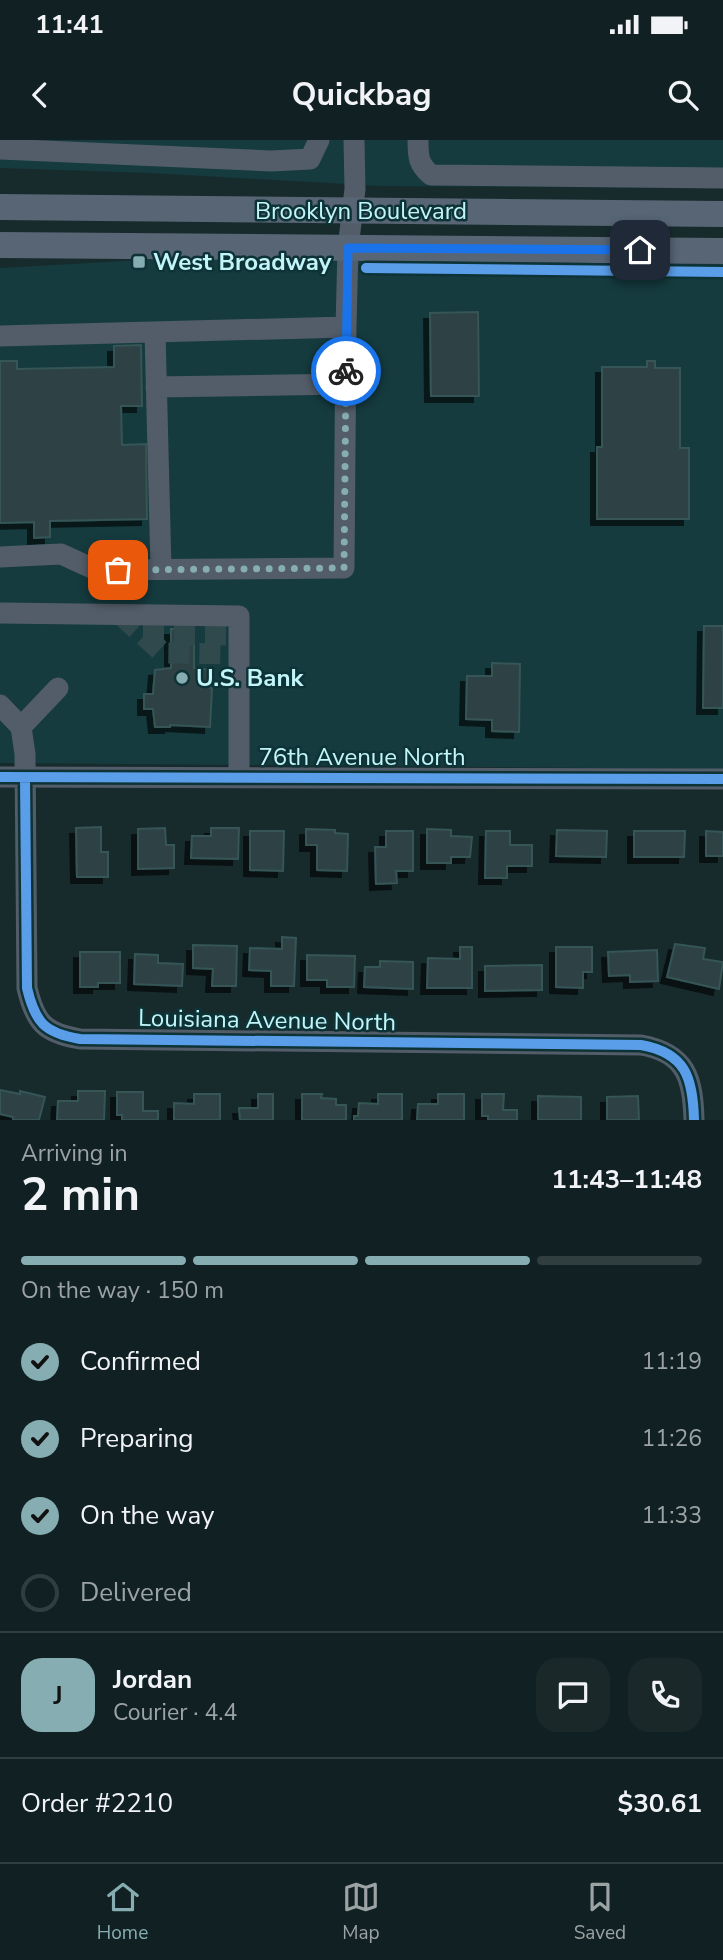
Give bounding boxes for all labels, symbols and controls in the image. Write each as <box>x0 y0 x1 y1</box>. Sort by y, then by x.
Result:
text: 11:41 <box>35 7 104 42</box>
text: Quickbag <box>291 73 432 116</box>
icon: back <box>21 76 59 114</box>
icon: search <box>664 76 702 114</box>
street label: Brooklyn Boulevard <box>255 195 467 227</box>
pin <box>610 220 670 280</box>
icon: home <box>621 231 659 269</box>
place label: West Broadway <box>153 246 332 278</box>
marker: West Broadway <box>131 254 147 270</box>
courier <box>311 336 381 406</box>
icon: bike <box>327 352 365 390</box>
pin <box>88 540 148 600</box>
icon: bag <box>99 551 137 589</box>
place label: U.S. Bank <box>196 662 304 694</box>
marker: U.S. Bank <box>174 670 190 686</box>
street label: 76th Avenue North <box>258 741 466 773</box>
street label: Louisiana Avenue North <box>138 1002 396 1038</box>
text: Arriving in <box>21 1138 128 1169</box>
text: 11:43–11:48 <box>551 1162 702 1197</box>
text: 2 min <box>21 1163 140 1226</box>
text: On the way · 150 m <box>21 1275 224 1306</box>
icon: check <box>21 1343 59 1381</box>
text: Confirmed <box>80 1344 201 1379</box>
text: 11:19 <box>642 1346 702 1377</box>
icon: check <box>21 1420 59 1458</box>
text: Preparing <box>80 1421 193 1456</box>
text: 11:26 <box>642 1423 702 1454</box>
icon: check <box>21 1497 59 1535</box>
text: On the way <box>80 1498 214 1533</box>
text: 11:33 <box>642 1500 702 1531</box>
text: Delivered <box>80 1575 192 1610</box>
button: chat <box>536 1658 610 1732</box>
button: phone <box>628 1658 702 1732</box>
text: Jordan <box>113 1662 192 1697</box>
text: J <box>53 1678 63 1713</box>
text: Courier · 4.4 <box>113 1697 237 1728</box>
text: Order #2210 <box>21 1786 173 1821</box>
text: $30.61 <box>618 1786 702 1821</box>
tab: Home <box>97 1878 148 1946</box>
tab: Map <box>342 1878 380 1946</box>
tab: Saved <box>574 1878 626 1946</box>

